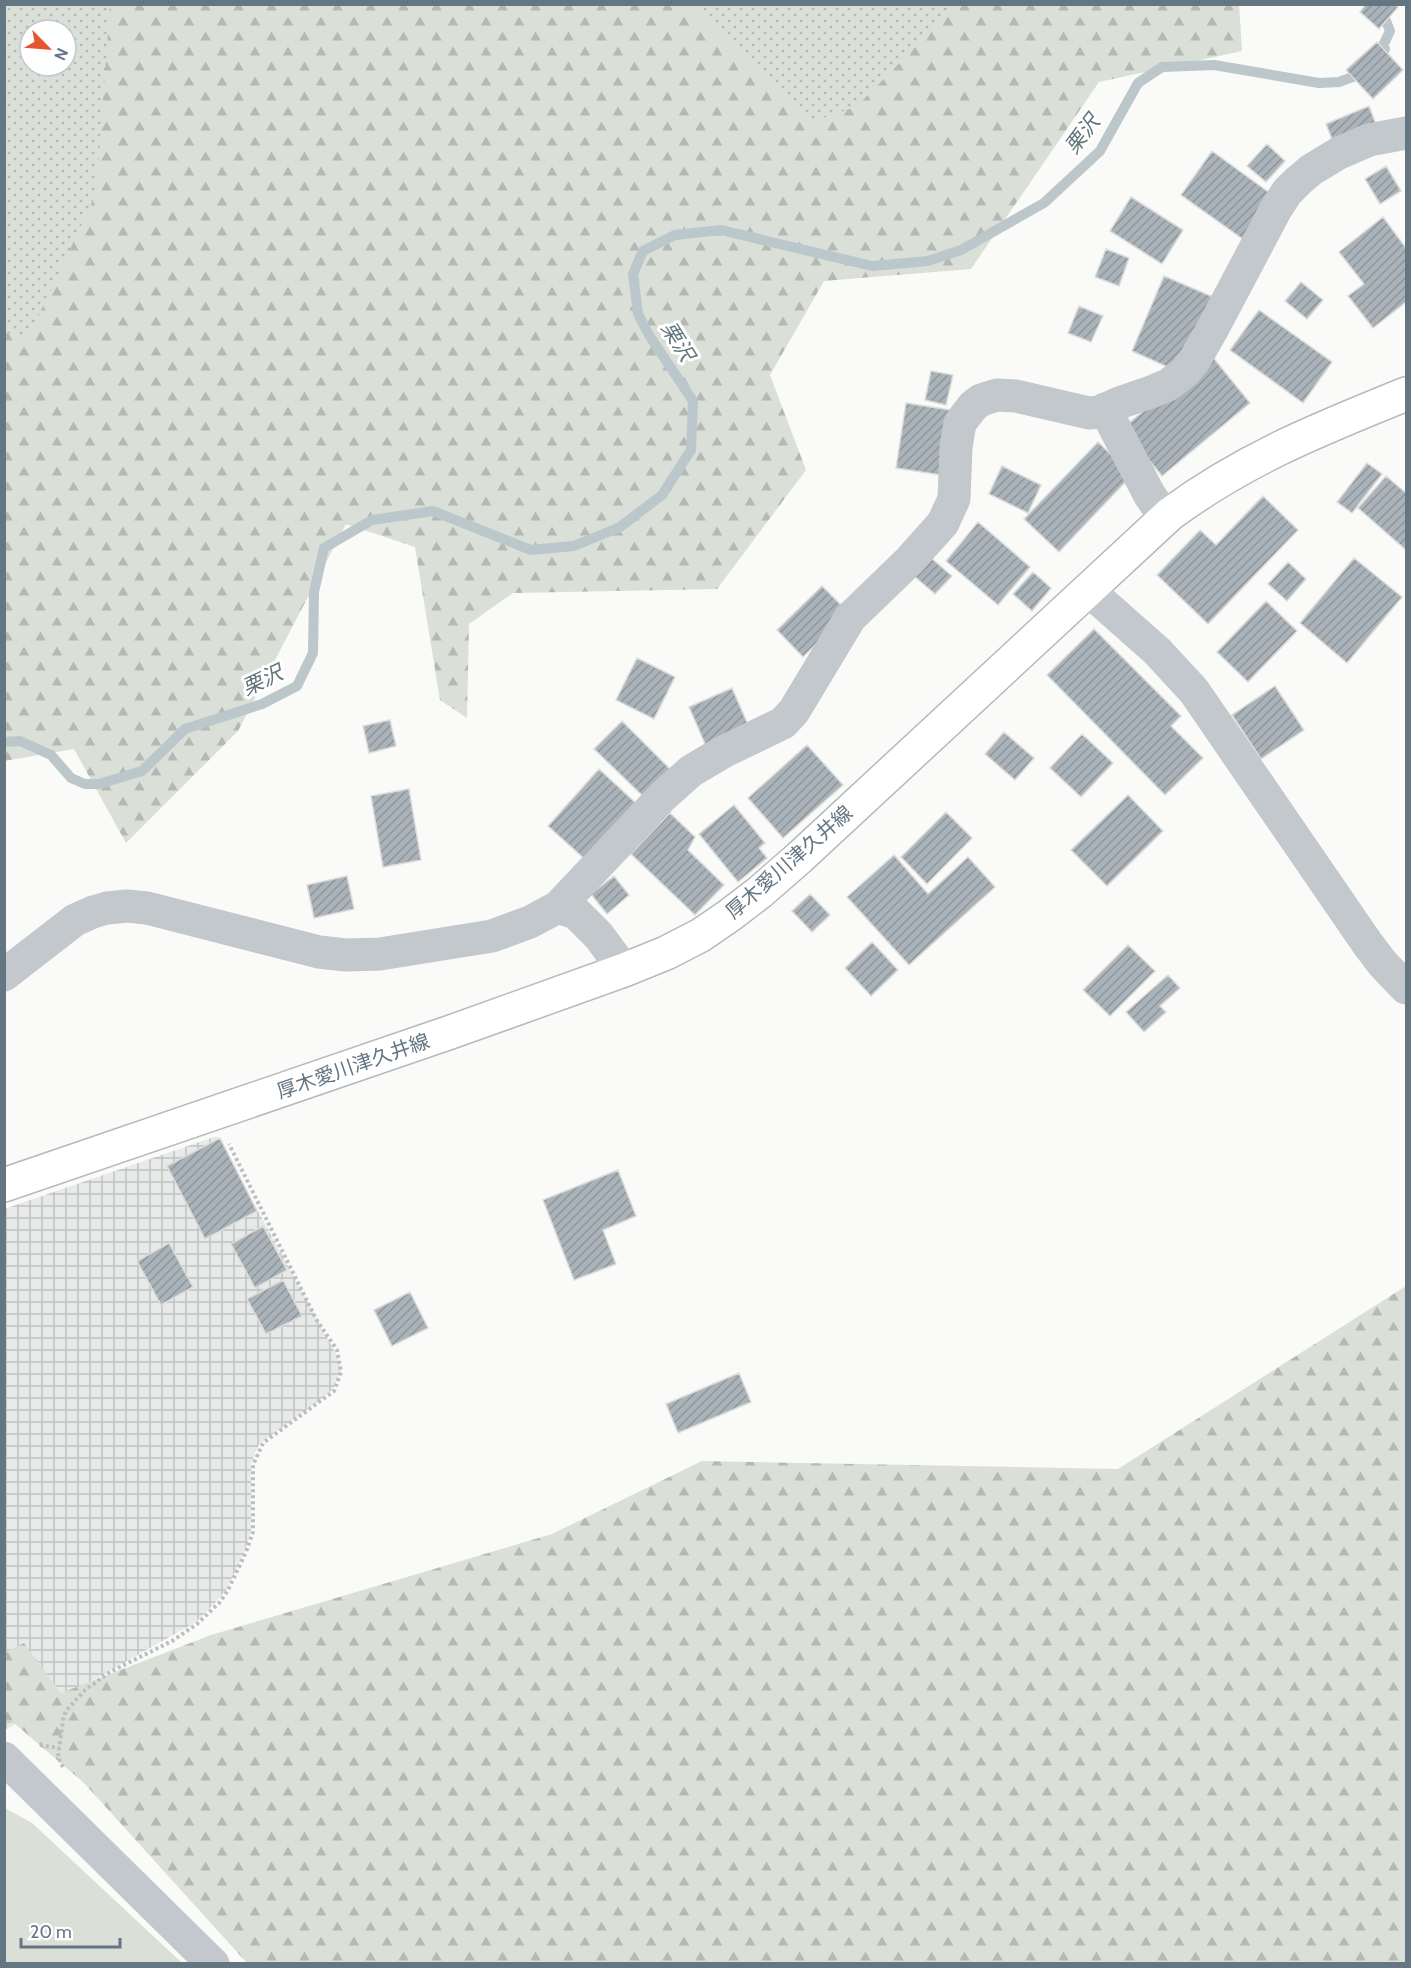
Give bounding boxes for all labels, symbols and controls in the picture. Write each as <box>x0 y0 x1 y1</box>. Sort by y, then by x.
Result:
north arrow <box>18 18 78 78</box>
text: N <box>50 45 72 63</box>
water label: 栗沢 <box>1059 107 1106 158</box>
water label: 栗沢 <box>656 317 701 368</box>
water label: 栗沢 <box>238 659 289 700</box>
street label: 厚木愛川津久井線 <box>721 800 857 924</box>
street label: 厚木愛川津久井線 <box>273 1029 433 1103</box>
scale bar <box>21 1911 120 1949</box>
text: 20 m <box>30 1921 72 1943</box>

